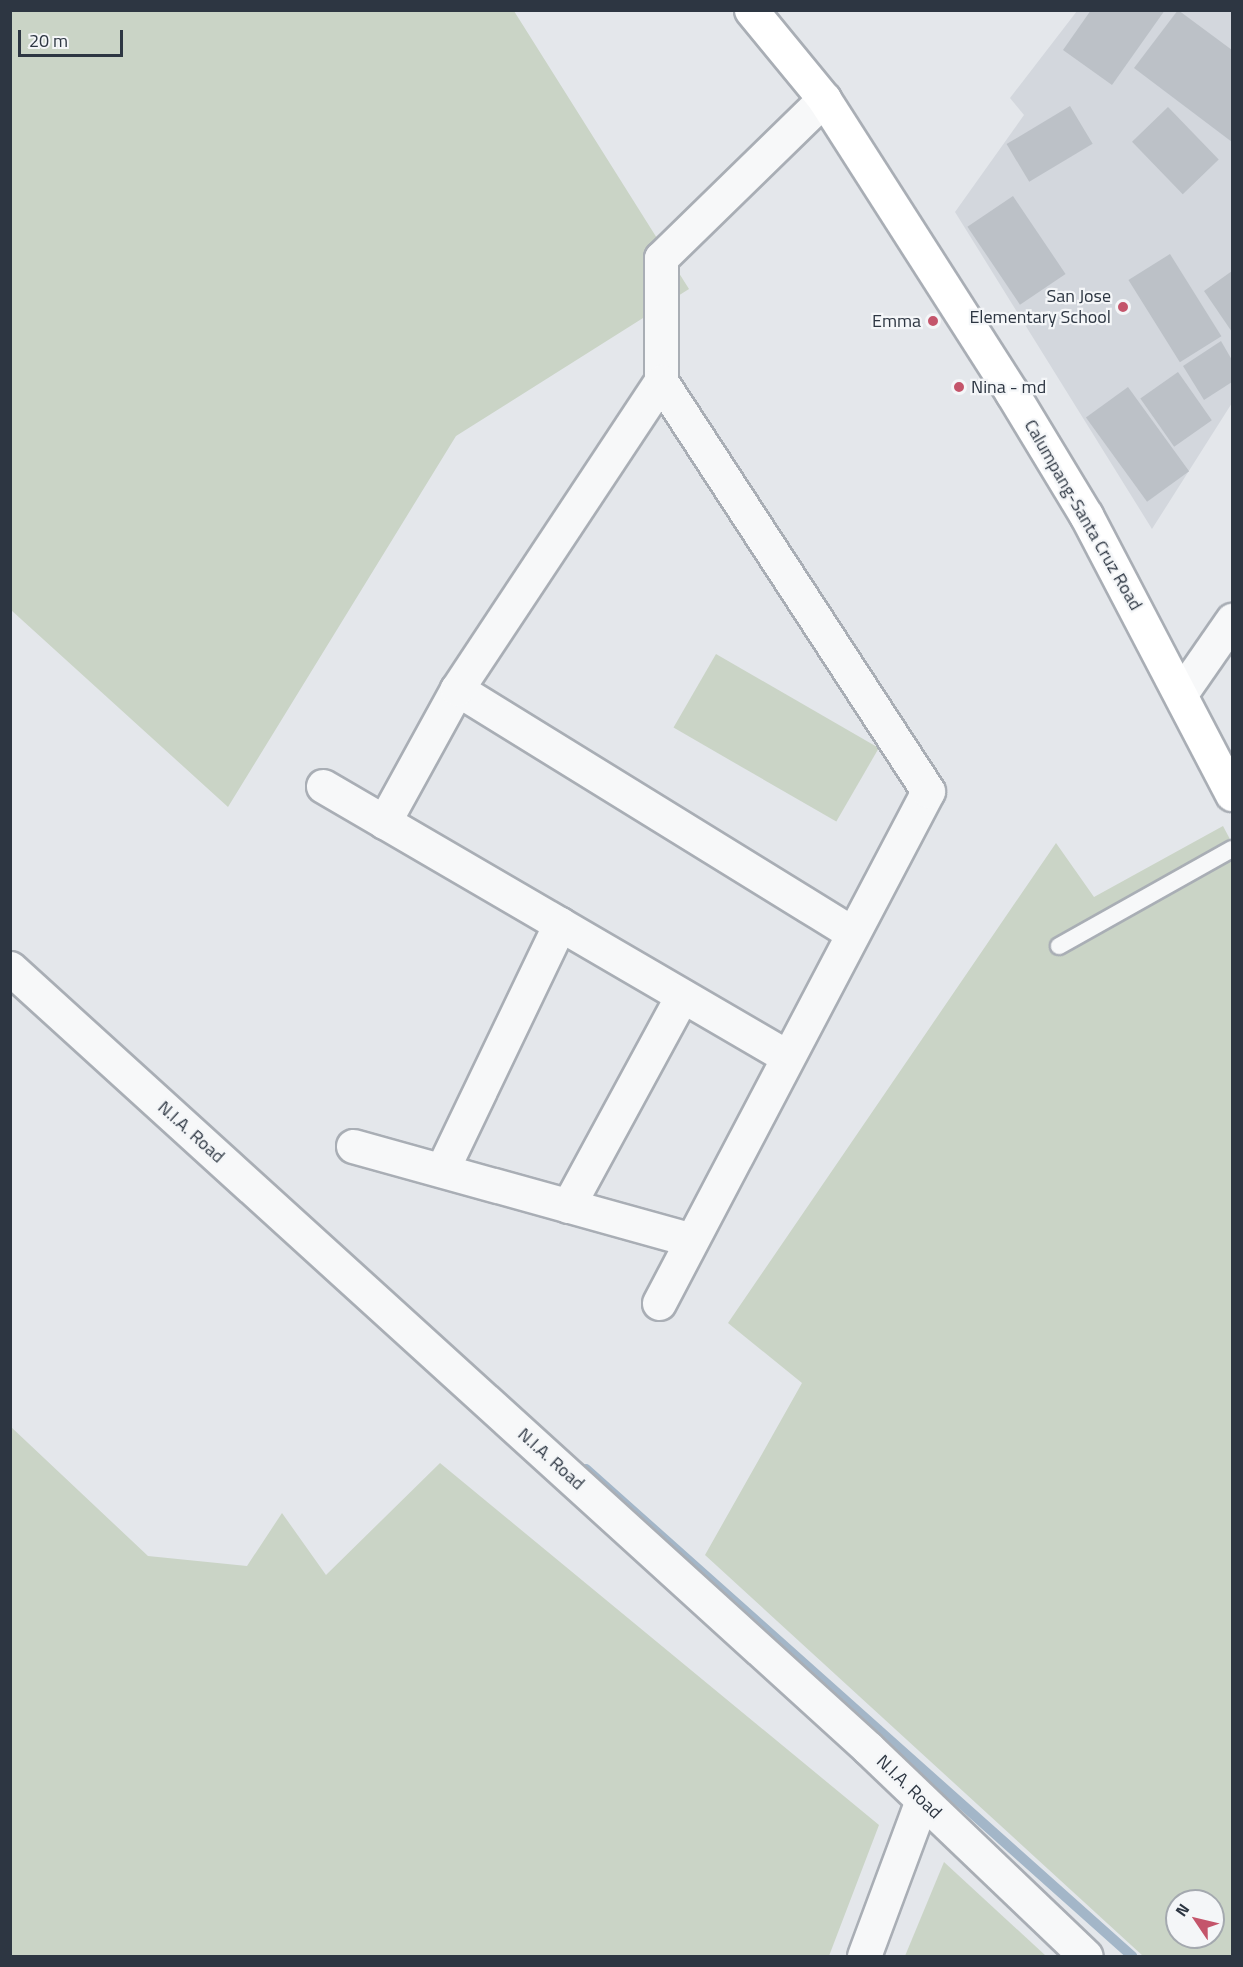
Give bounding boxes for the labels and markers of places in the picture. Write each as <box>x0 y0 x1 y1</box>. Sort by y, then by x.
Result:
place label: San Jose Elementary School <box>969 286 1111 328</box>
marker: San Jose Elementary School <box>1116 300 1130 314</box>
place label: Emma <box>872 310 921 332</box>
marker: Emma <box>926 314 940 328</box>
place label: Nina - md <box>971 376 1046 398</box>
marker: Nina - md <box>952 380 966 394</box>

